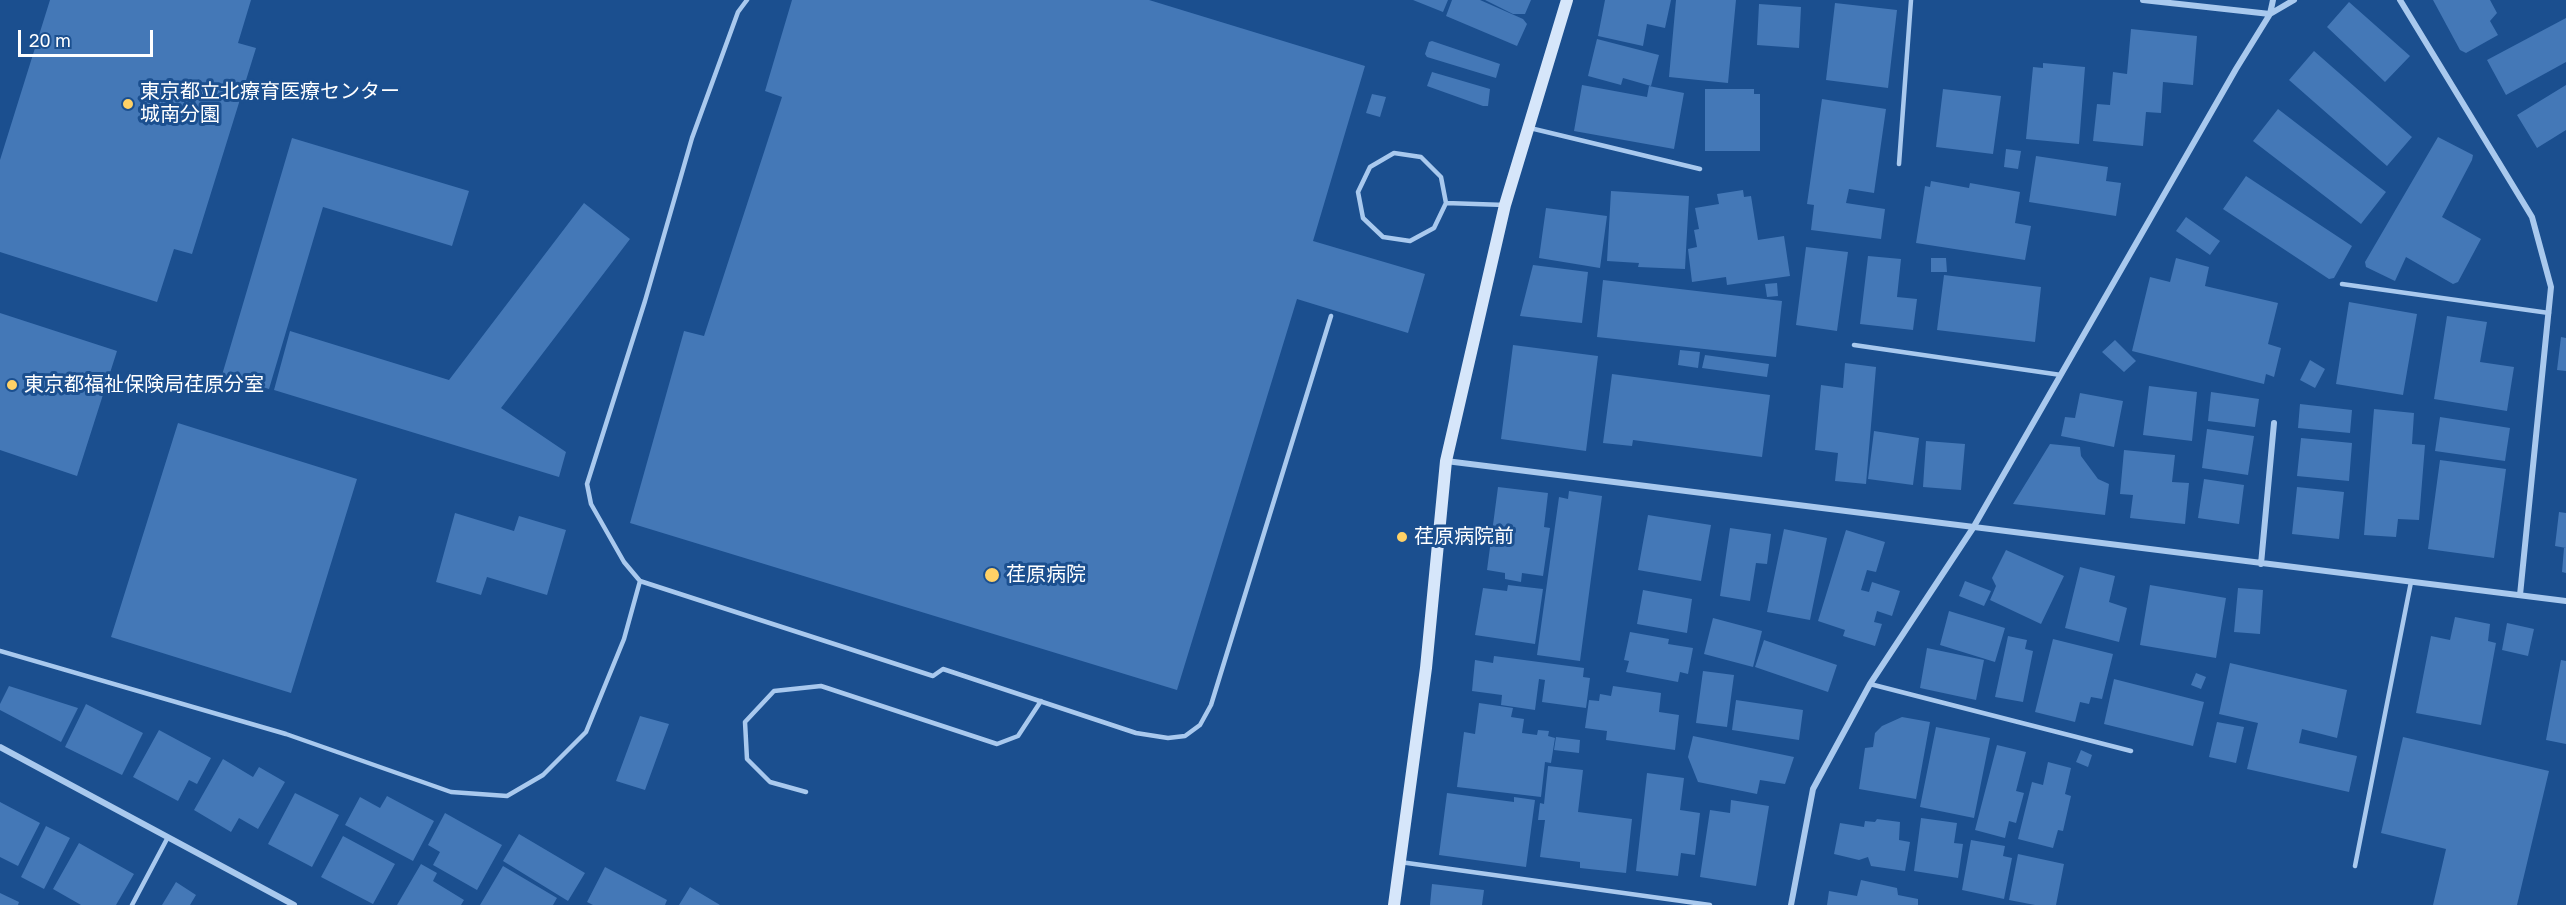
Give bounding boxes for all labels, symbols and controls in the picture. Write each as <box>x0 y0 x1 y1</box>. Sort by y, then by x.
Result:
scale bar <box>21 18 156 56</box>
text: 20 m <box>29 29 71 51</box>
place label: 東京都立北療育医療センター 城南分園 <box>140 80 400 127</box>
marker: 東京都立北療育医療センター 城南分園 <box>121 97 135 111</box>
place label: 東京都福祉保険局荏原分室 <box>24 373 264 397</box>
marker: 東京都福祉保険局荏原分室 <box>5 378 19 392</box>
place label: 荏原病院前 <box>1414 525 1514 549</box>
marker: 荏原病院前 <box>1395 530 1409 544</box>
place label: 荏原病院 <box>1006 563 1086 587</box>
marker: 荏原病院 <box>983 566 1001 584</box>

